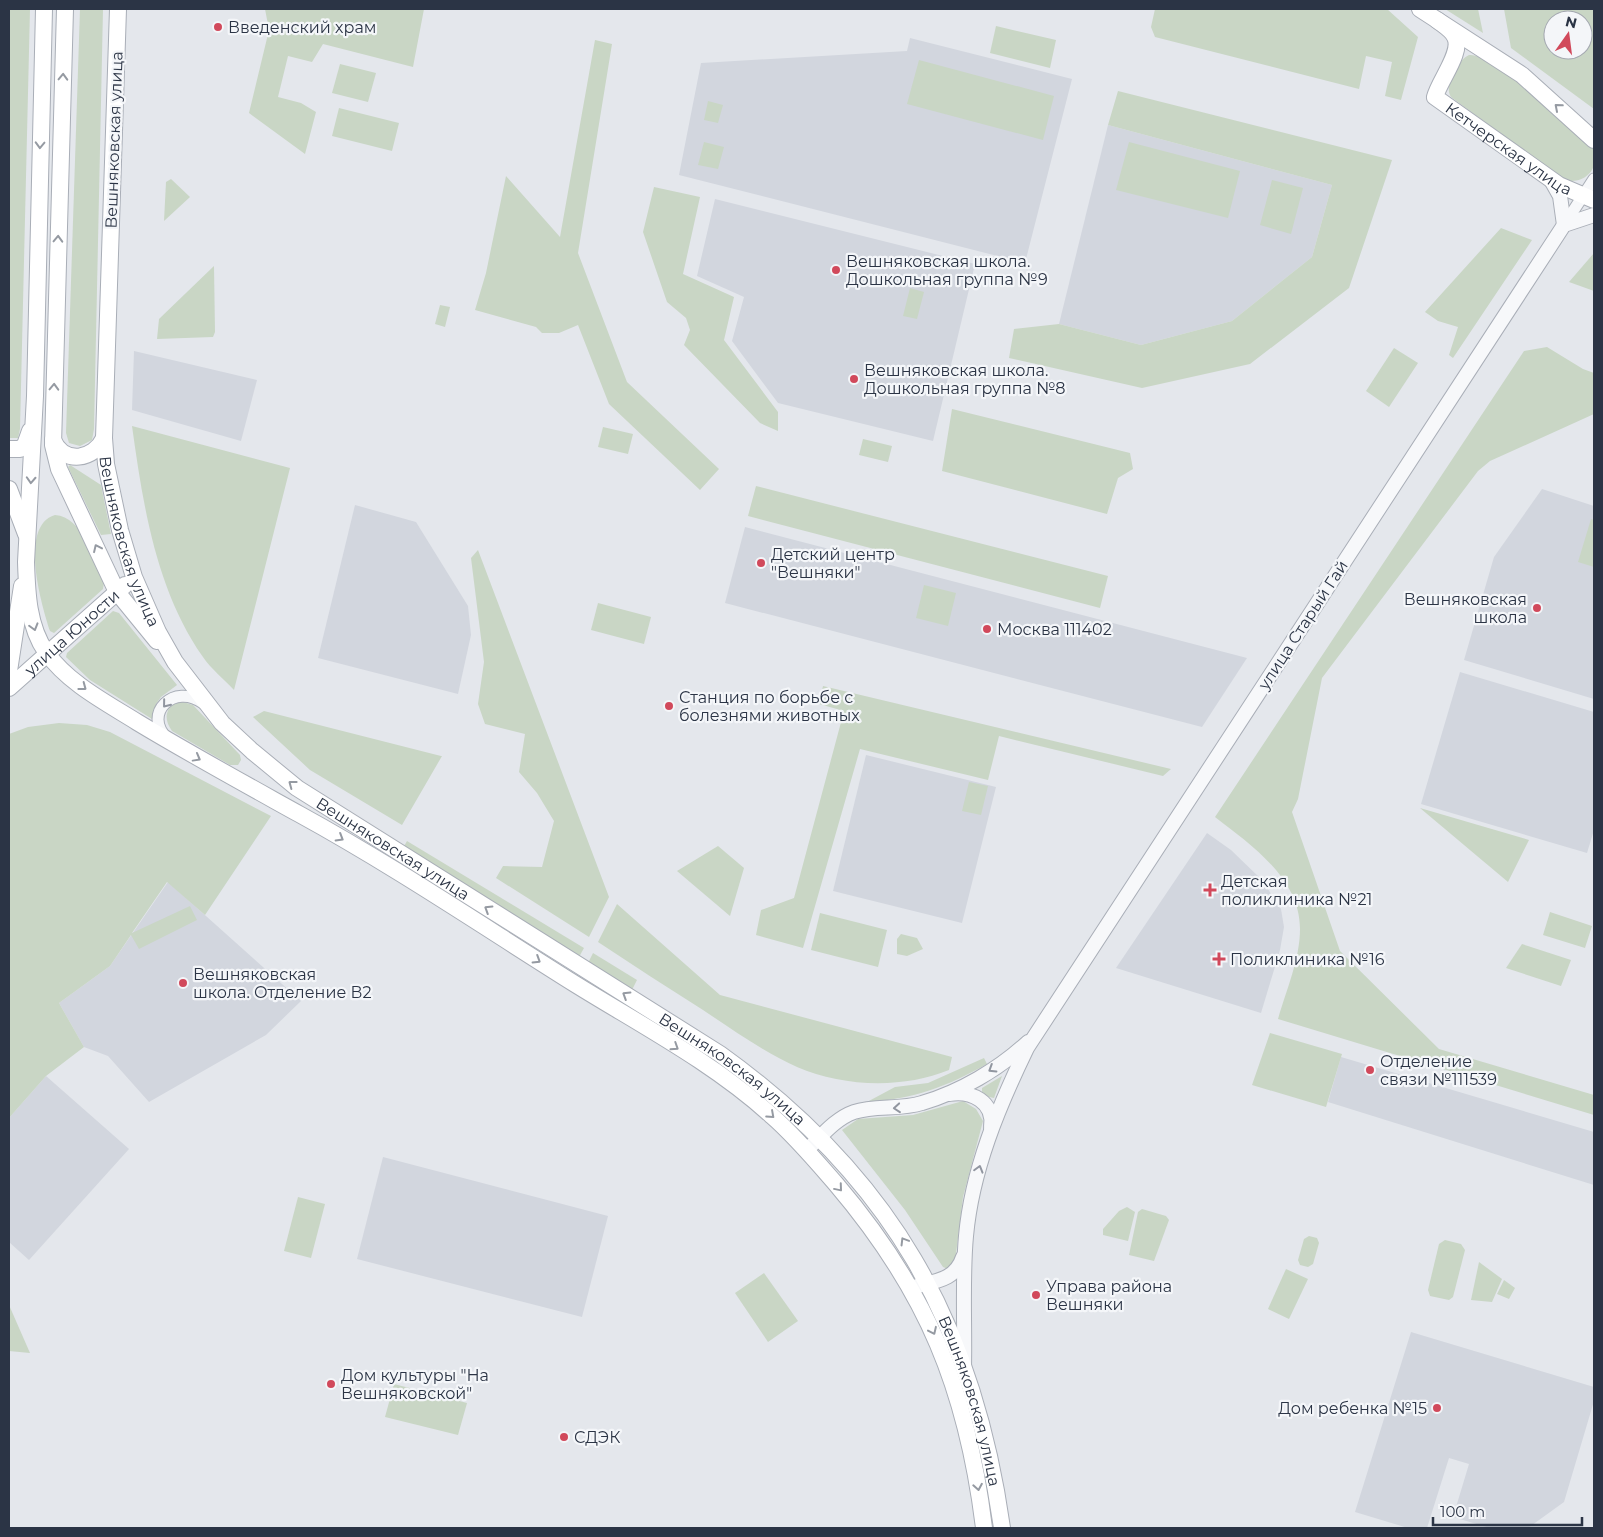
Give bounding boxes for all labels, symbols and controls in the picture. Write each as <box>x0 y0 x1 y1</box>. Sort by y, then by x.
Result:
north arrow <box>1543 10 1593 60</box>
text: N <box>1563 12 1579 32</box>
place label: Введенский храм <box>228 18 376 37</box>
marker: Введенский храм <box>212 21 224 33</box>
street label: Вешняковская улица <box>101 51 127 229</box>
one-way arrow <box>58 72 68 80</box>
street label: Кетчерская улица <box>1442 98 1575 199</box>
one-way arrow <box>1555 104 1564 113</box>
one-way arrow <box>35 142 45 149</box>
one-way arrow <box>53 235 63 242</box>
place label: Вешняковская школа. Дошкольная группа №9 <box>846 252 1048 289</box>
marker: Вешняковская школа. Дошкольная группа №9 <box>830 264 842 276</box>
place label: Вешняковская школа. Дошкольная группа №8 <box>864 361 1066 398</box>
marker: Вешняковская школа. Дошкольная группа №8 <box>848 373 860 385</box>
one-way arrow <box>48 383 59 391</box>
street label: Вешняковская улица <box>96 455 164 629</box>
one-way arrow <box>25 476 36 484</box>
one-way arrow <box>92 544 103 553</box>
place label: Детский центр "Вешняки" <box>771 545 895 582</box>
marker: Детский центр "Вешняки" <box>755 557 767 569</box>
street label: улица Старый Гай <box>1254 557 1352 694</box>
street label: улица Юности <box>20 585 123 680</box>
place label: Вешняковская школа <box>1404 590 1527 627</box>
marker: Вешняковская школа <box>1531 602 1543 614</box>
place label: Москва 111402 <box>997 620 1112 639</box>
one-way arrow <box>28 622 39 631</box>
marker: Москва 111402 <box>981 623 993 635</box>
one-way arrow <box>77 681 87 690</box>
place label: Станция по борьбе с болезнями животных <box>679 688 860 725</box>
one-way arrow <box>162 699 171 708</box>
marker: Станция по борьбе с болезнями животных <box>663 700 675 712</box>
one-way arrow <box>192 751 201 761</box>
one-way arrow <box>289 782 298 790</box>
street label: Вешняковская улица <box>313 793 473 904</box>
one-way arrow <box>334 831 343 841</box>
place label: Детская поликлиника №21 <box>1221 872 1372 909</box>
marker: Детская поликлиника №21 <box>1203 883 1217 897</box>
one-way arrow <box>485 906 494 916</box>
place label: Поликлиника №16 <box>1230 950 1385 969</box>
marker: Поликлиника №16 <box>1212 952 1226 966</box>
one-way arrow <box>532 954 541 964</box>
place label: Вешняковская школа. Отделение В2 <box>193 965 372 1002</box>
marker: Вешняковская школа. Отделение В2 <box>177 977 189 989</box>
one-way arrow <box>623 992 632 1002</box>
street label: Вешняковская улица <box>656 1009 810 1129</box>
one-way arrow <box>670 1040 679 1050</box>
place label: Отделение связи №111539 <box>1380 1052 1497 1089</box>
one-way arrow <box>988 1063 997 1073</box>
marker: Отделение связи №111539 <box>1364 1064 1376 1076</box>
one-way arrow <box>893 1102 901 1113</box>
one-way arrow <box>766 1109 775 1118</box>
one-way arrow <box>973 1165 983 1173</box>
one-way arrow <box>833 1182 842 1191</box>
one-way arrow <box>900 1238 910 1247</box>
place label: Управа района Вешняки <box>1046 1277 1172 1314</box>
marker: Управа района Вешняки <box>1030 1289 1042 1301</box>
street label: Вешняковская улица <box>935 1313 1005 1488</box>
one-way arrow <box>926 1326 937 1335</box>
place label: Дом культуры "На Вешняковской" <box>341 1366 489 1403</box>
marker: Дом культуры "На Вешняковской" <box>325 1378 337 1390</box>
place label: Дом ребенка №15 <box>1278 1399 1427 1418</box>
marker: Дом ребенка №15 <box>1431 1402 1443 1414</box>
place label: СДЭК <box>574 1428 620 1447</box>
marker: СДЭК <box>558 1431 570 1443</box>
one-way arrow <box>973 1482 983 1491</box>
scale bar <box>1433 1494 1582 1526</box>
text: 100 m <box>1440 1502 1485 1521</box>

